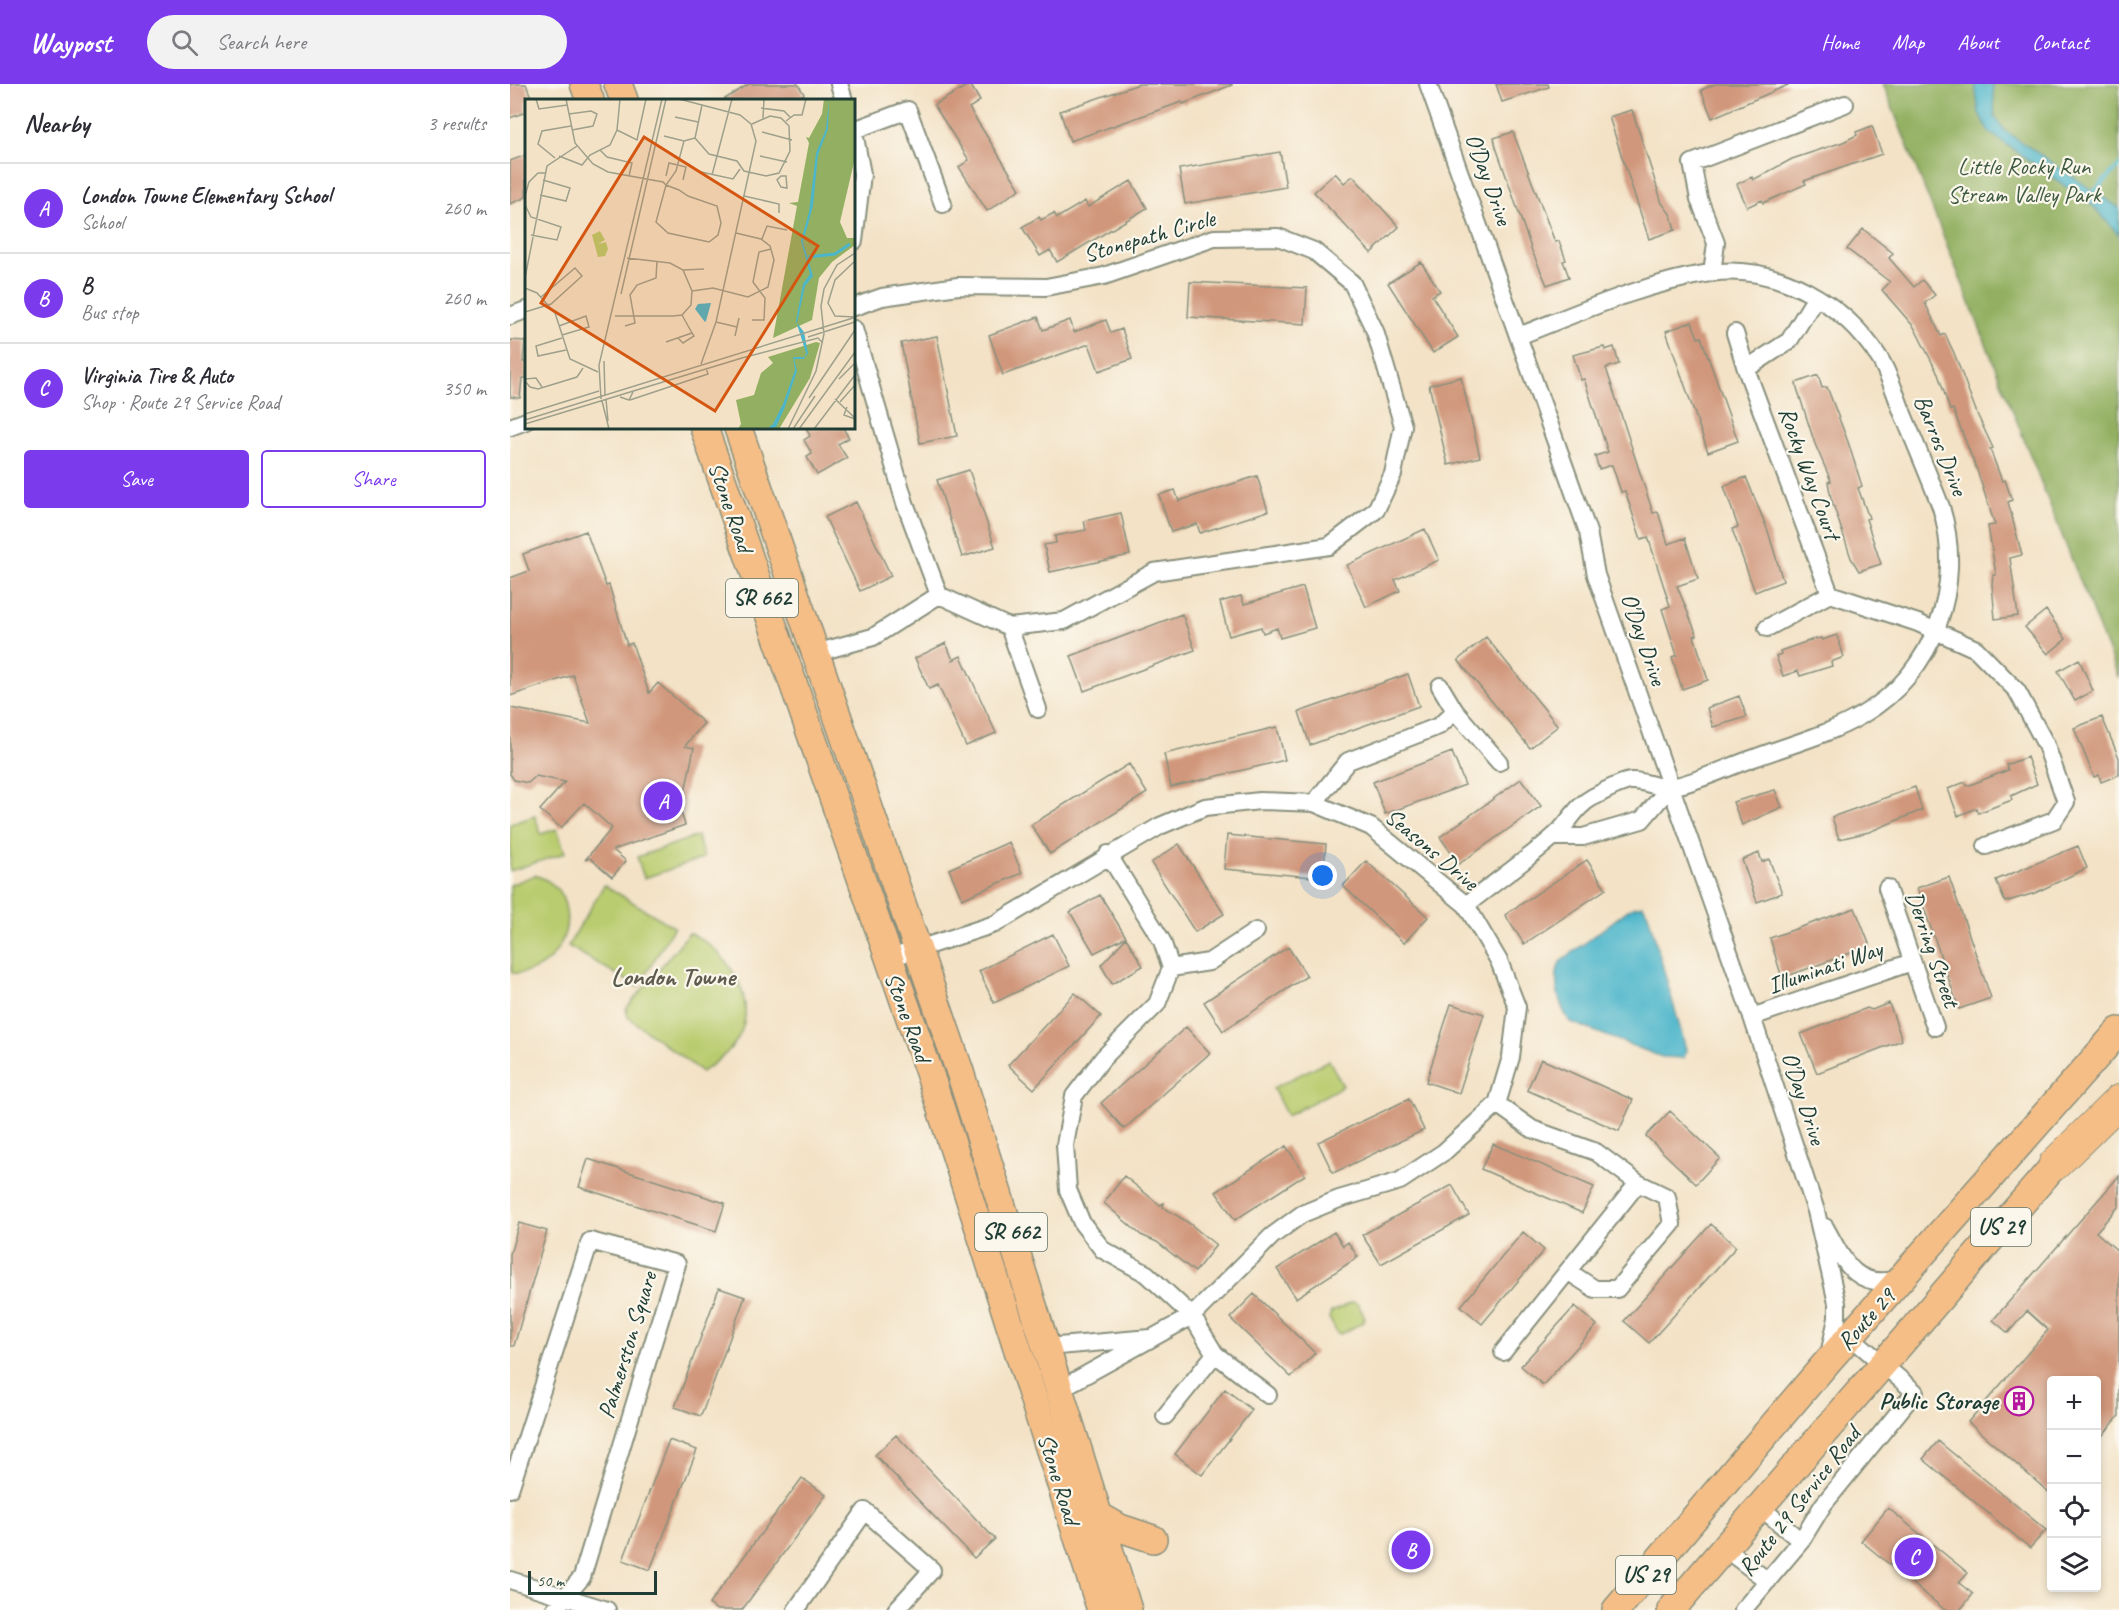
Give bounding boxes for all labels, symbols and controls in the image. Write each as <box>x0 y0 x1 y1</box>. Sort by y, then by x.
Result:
search box <box>147 15 567 69</box>
text: Waypost <box>30 25 111 60</box>
icon: search <box>168 26 201 59</box>
text: Search here <box>216 28 306 56</box>
text: Home <box>1821 29 1859 55</box>
text: Map <box>1892 29 1924 55</box>
text: About <box>1957 29 1999 55</box>
text: Contact <box>2032 29 2089 55</box>
inset map <box>525 99 855 429</box>
text: Nearby <box>24 107 89 140</box>
text: 3 results <box>427 111 486 136</box>
street label: O'Day Drive <box>1459 129 1520 231</box>
park label: Little Rocky Run Stream Valley Park <box>1947 151 2103 209</box>
text: London Towne Elementary School <box>81 182 331 210</box>
text: A <box>38 196 49 221</box>
text: 260 m <box>443 196 486 221</box>
street label: Stonepath Circle <box>1080 202 1220 269</box>
text: School <box>81 210 124 235</box>
text: B <box>81 272 93 300</box>
text: B <box>38 286 49 311</box>
text: 260 m <box>443 286 486 311</box>
text: Bus stop <box>81 300 139 325</box>
text: Virginia Tire & Auto <box>81 362 233 390</box>
text: C <box>39 376 48 401</box>
text: 350 m <box>443 376 486 401</box>
text: Shop · Route 29 Service Road <box>81 390 280 415</box>
street label: Barros Drive <box>1907 390 1976 502</box>
street label: Rocky Way Court <box>1772 403 1849 546</box>
button: Save <box>24 450 249 508</box>
button: Share <box>261 450 486 508</box>
street label: Stone Road <box>702 458 762 559</box>
road number: SR 662 <box>726 579 798 617</box>
street label: O'Day Drive <box>1614 589 1674 691</box>
pin: A <box>644 778 682 824</box>
street label: Seasons Drive <box>1379 801 1487 898</box>
your location <box>1308 861 1337 890</box>
street label: Derring Street <box>1899 887 1967 1013</box>
street label: Illuminati Way <box>1764 933 1888 1001</box>
district label: London Towne <box>611 960 737 993</box>
street label: Stone Road <box>878 968 939 1069</box>
street label: O'Day Drive <box>1775 1048 1834 1150</box>
road number: US 29 <box>1971 1208 2031 1246</box>
road number: SR 662 <box>975 1213 1047 1251</box>
street label: Palmerston Square <box>590 1266 664 1422</box>
street label: Route 29 <box>1830 1280 1903 1356</box>
map controls <box>2047 1376 2101 1592</box>
button: + <box>2047 1376 2101 1430</box>
building icon: Public Storage <box>2003 1385 2035 1417</box>
place label: Public Storage <box>1879 1386 2000 1416</box>
street label: Route 29 Service Road <box>1731 1417 1869 1582</box>
street label: Stone Road <box>1031 1430 1088 1531</box>
button: − <box>2047 1430 2101 1484</box>
button: locate <box>2047 1484 2101 1538</box>
pin: B <box>1392 1528 1430 1572</box>
pin: C <box>1894 1534 1934 1580</box>
button: layers <box>2047 1538 2101 1592</box>
road number: US 29 <box>1616 1556 1676 1594</box>
scale bar <box>528 1568 657 1596</box>
text: 50 m <box>537 1571 564 1591</box>

